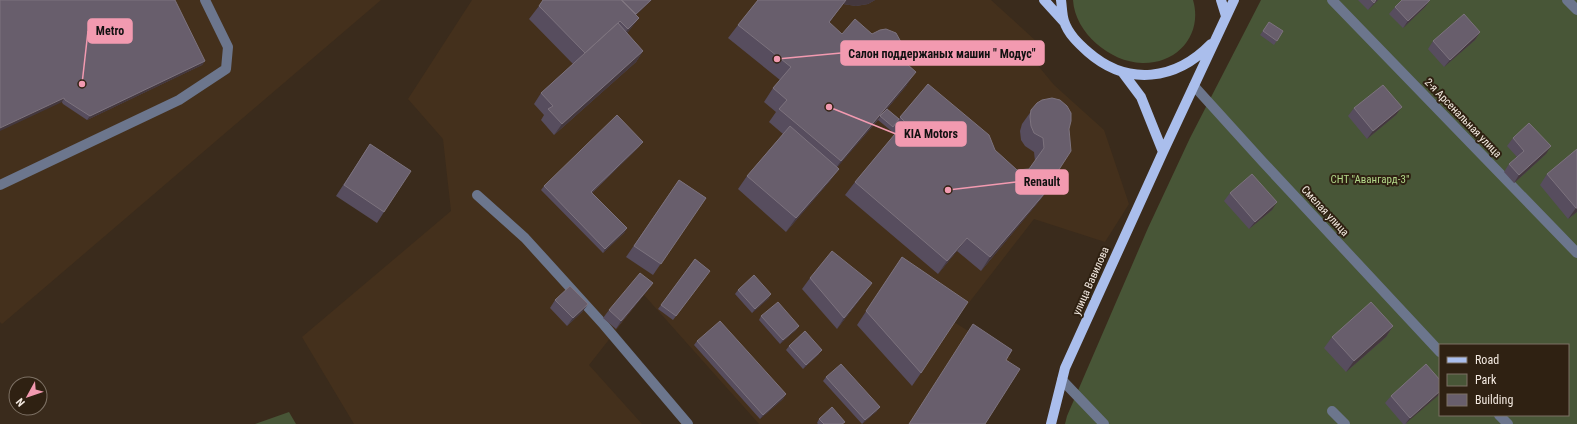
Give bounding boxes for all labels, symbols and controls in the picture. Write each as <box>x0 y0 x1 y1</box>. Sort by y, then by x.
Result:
callout: Metro <box>88 19 132 43</box>
text: Metro <box>96 24 124 38</box>
callout: Салон поддержаных машин " Модус" <box>841 41 1044 65</box>
text: Салон поддержаных машин " Модус" <box>848 47 1036 61</box>
street label: 2-я Арсенальная улица <box>1422 76 1504 160</box>
callout: KIA Motors <box>896 122 966 146</box>
text: KIA Motors <box>904 127 958 141</box>
callout: Renault <box>1016 170 1068 194</box>
park label: СНТ "Авангард-3" <box>1331 173 1409 186</box>
text: Renault <box>1024 175 1061 189</box>
street label: Смелая улица <box>1298 183 1352 239</box>
street label: улица Вавилова <box>1070 245 1112 317</box>
legend <box>1439 344 1569 416</box>
text: Road <box>1475 353 1499 367</box>
text: Park <box>1475 373 1497 387</box>
north arrow <box>8 376 48 416</box>
text: Building <box>1475 393 1513 407</box>
text: N <box>13 395 28 409</box>

